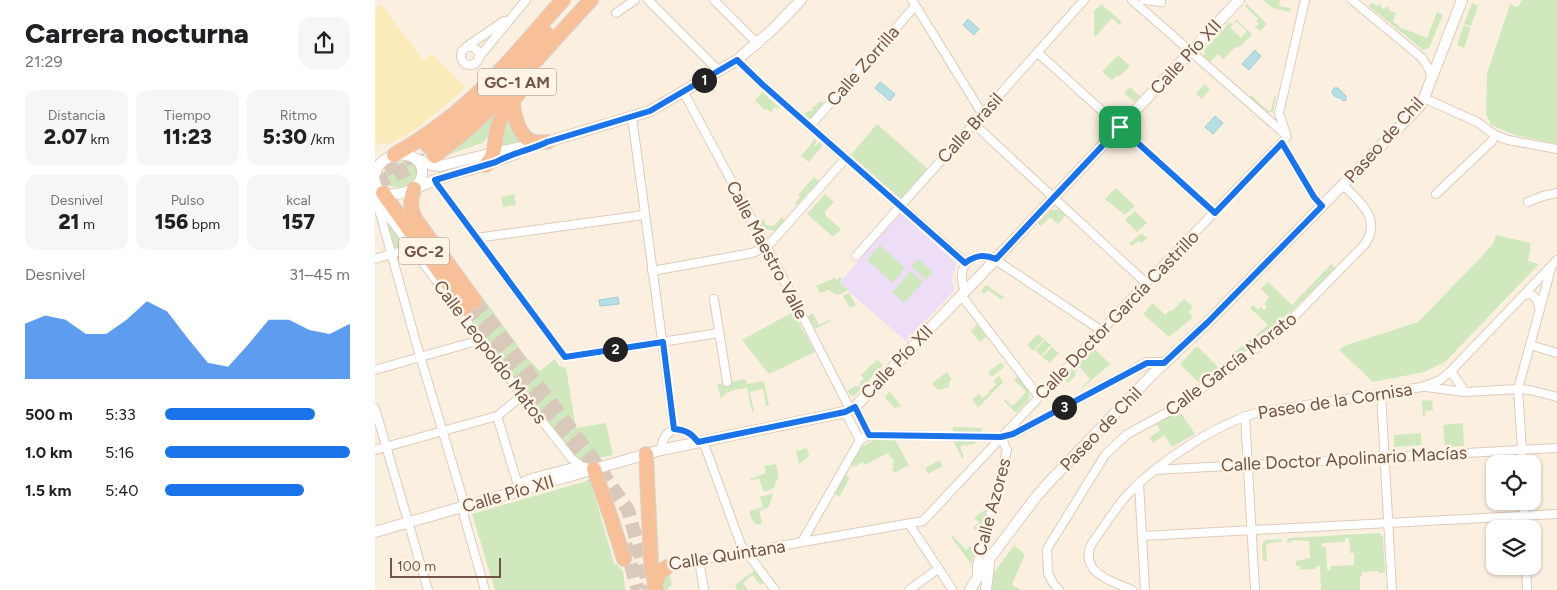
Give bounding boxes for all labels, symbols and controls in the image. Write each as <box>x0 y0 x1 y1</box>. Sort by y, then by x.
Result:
street label: Calle Pío XII <box>1146 15 1226 99</box>
text: Carrera nocturna <box>25 16 249 50</box>
button: share <box>298 17 350 69</box>
street label: Calle Zorrilla <box>822 21 904 111</box>
text: 21:29 <box>25 52 63 71</box>
road number: GC-1 AM <box>478 68 556 95</box>
pin: 1 <box>691 68 717 92</box>
text: 1 <box>702 72 707 89</box>
street label: Calle Brasil <box>933 88 1007 168</box>
street label: Paseo de Chil <box>1340 92 1428 188</box>
pin <box>1099 106 1141 148</box>
text: Distancia <box>48 107 105 124</box>
text: Tiempo <box>164 107 211 124</box>
text: Ritmo <box>280 107 317 124</box>
icon: arrive <box>1106 113 1134 141</box>
text: 2.07 <box>44 124 87 149</box>
text: 11:23 <box>163 124 212 149</box>
text: 5:30 <box>262 124 307 149</box>
text: km <box>87 131 109 148</box>
text: /km <box>307 131 335 148</box>
street label: Calle Maestro Valle <box>721 177 813 323</box>
text: Desnivel <box>50 192 103 209</box>
text: Pulso <box>171 192 204 209</box>
text: kcal <box>286 192 311 209</box>
text: 21 <box>58 209 79 234</box>
text: 156 <box>155 209 188 234</box>
text: 157 <box>282 209 315 234</box>
text: m <box>79 216 95 233</box>
text: bpm <box>188 216 220 233</box>
street label: Calle Doctor García Castrillo <box>1030 226 1204 404</box>
road number: GC-2 <box>399 238 449 264</box>
text: Desnivel <box>25 265 85 284</box>
text: 31–45 m <box>289 265 350 284</box>
street label: Calle Leopoldo Matos <box>429 276 551 428</box>
street label: Calle García Morato <box>1161 307 1301 421</box>
street label: Calle Pío XII <box>856 320 938 404</box>
pin: 2 <box>603 336 627 362</box>
text: 2 <box>611 341 620 358</box>
street label: Paseo de la Cornisa <box>1256 378 1414 424</box>
street label: Paseo de Chil <box>1055 382 1147 476</box>
pin: 3 <box>1051 394 1077 420</box>
text: 3 <box>1061 399 1068 416</box>
text: 500 m <box>25 405 73 424</box>
text: 5:33 <box>105 405 136 424</box>
street label: Calle Doctor Apolinario Macías <box>1220 442 1468 476</box>
text: 1.0 km <box>25 443 72 462</box>
text: 5:16 <box>105 443 134 462</box>
map controls <box>1486 455 1541 575</box>
button: locate <box>1486 455 1541 510</box>
street label: Calle Azores <box>968 456 1016 558</box>
street label: Calle Pío XII <box>459 470 557 518</box>
text: 1.5 km <box>25 481 71 500</box>
text: 5:40 <box>105 481 138 500</box>
button: layers <box>1486 520 1541 575</box>
street label: Calle Quintana <box>667 535 787 575</box>
scale bar <box>390 555 501 578</box>
text: 100 m <box>397 558 436 575</box>

